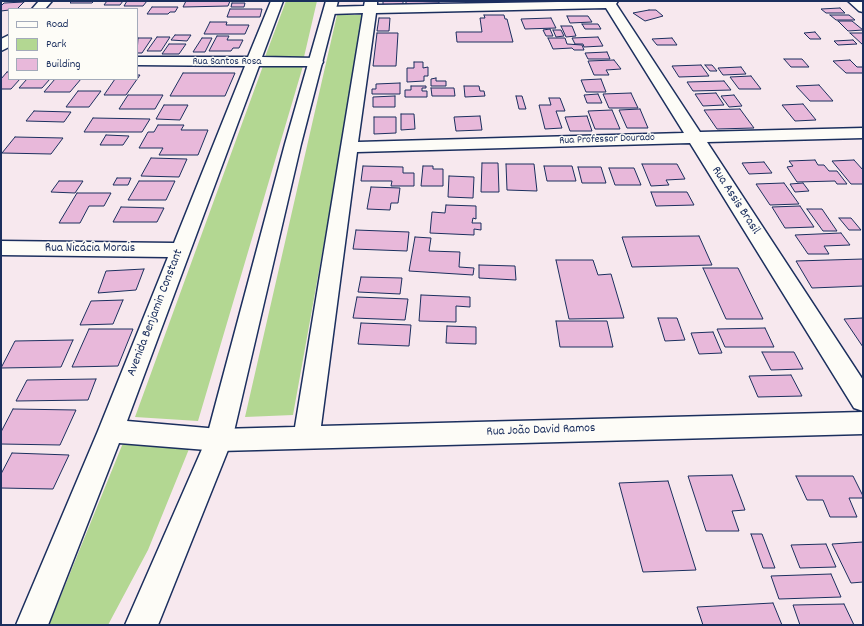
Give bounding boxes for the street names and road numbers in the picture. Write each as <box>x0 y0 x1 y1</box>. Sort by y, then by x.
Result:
street label: Rua Santos Rosa <box>192 55 262 69</box>
street label: Rua Professor Dourado <box>559 132 655 148</box>
street label: Rua Assis Brasil <box>707 164 763 238</box>
street label: Rua Nicácia Morais <box>45 241 135 257</box>
street label: Avenida Benjamin Constant <box>125 247 187 379</box>
street label: Rua João David Ramos <box>486 421 596 441</box>

